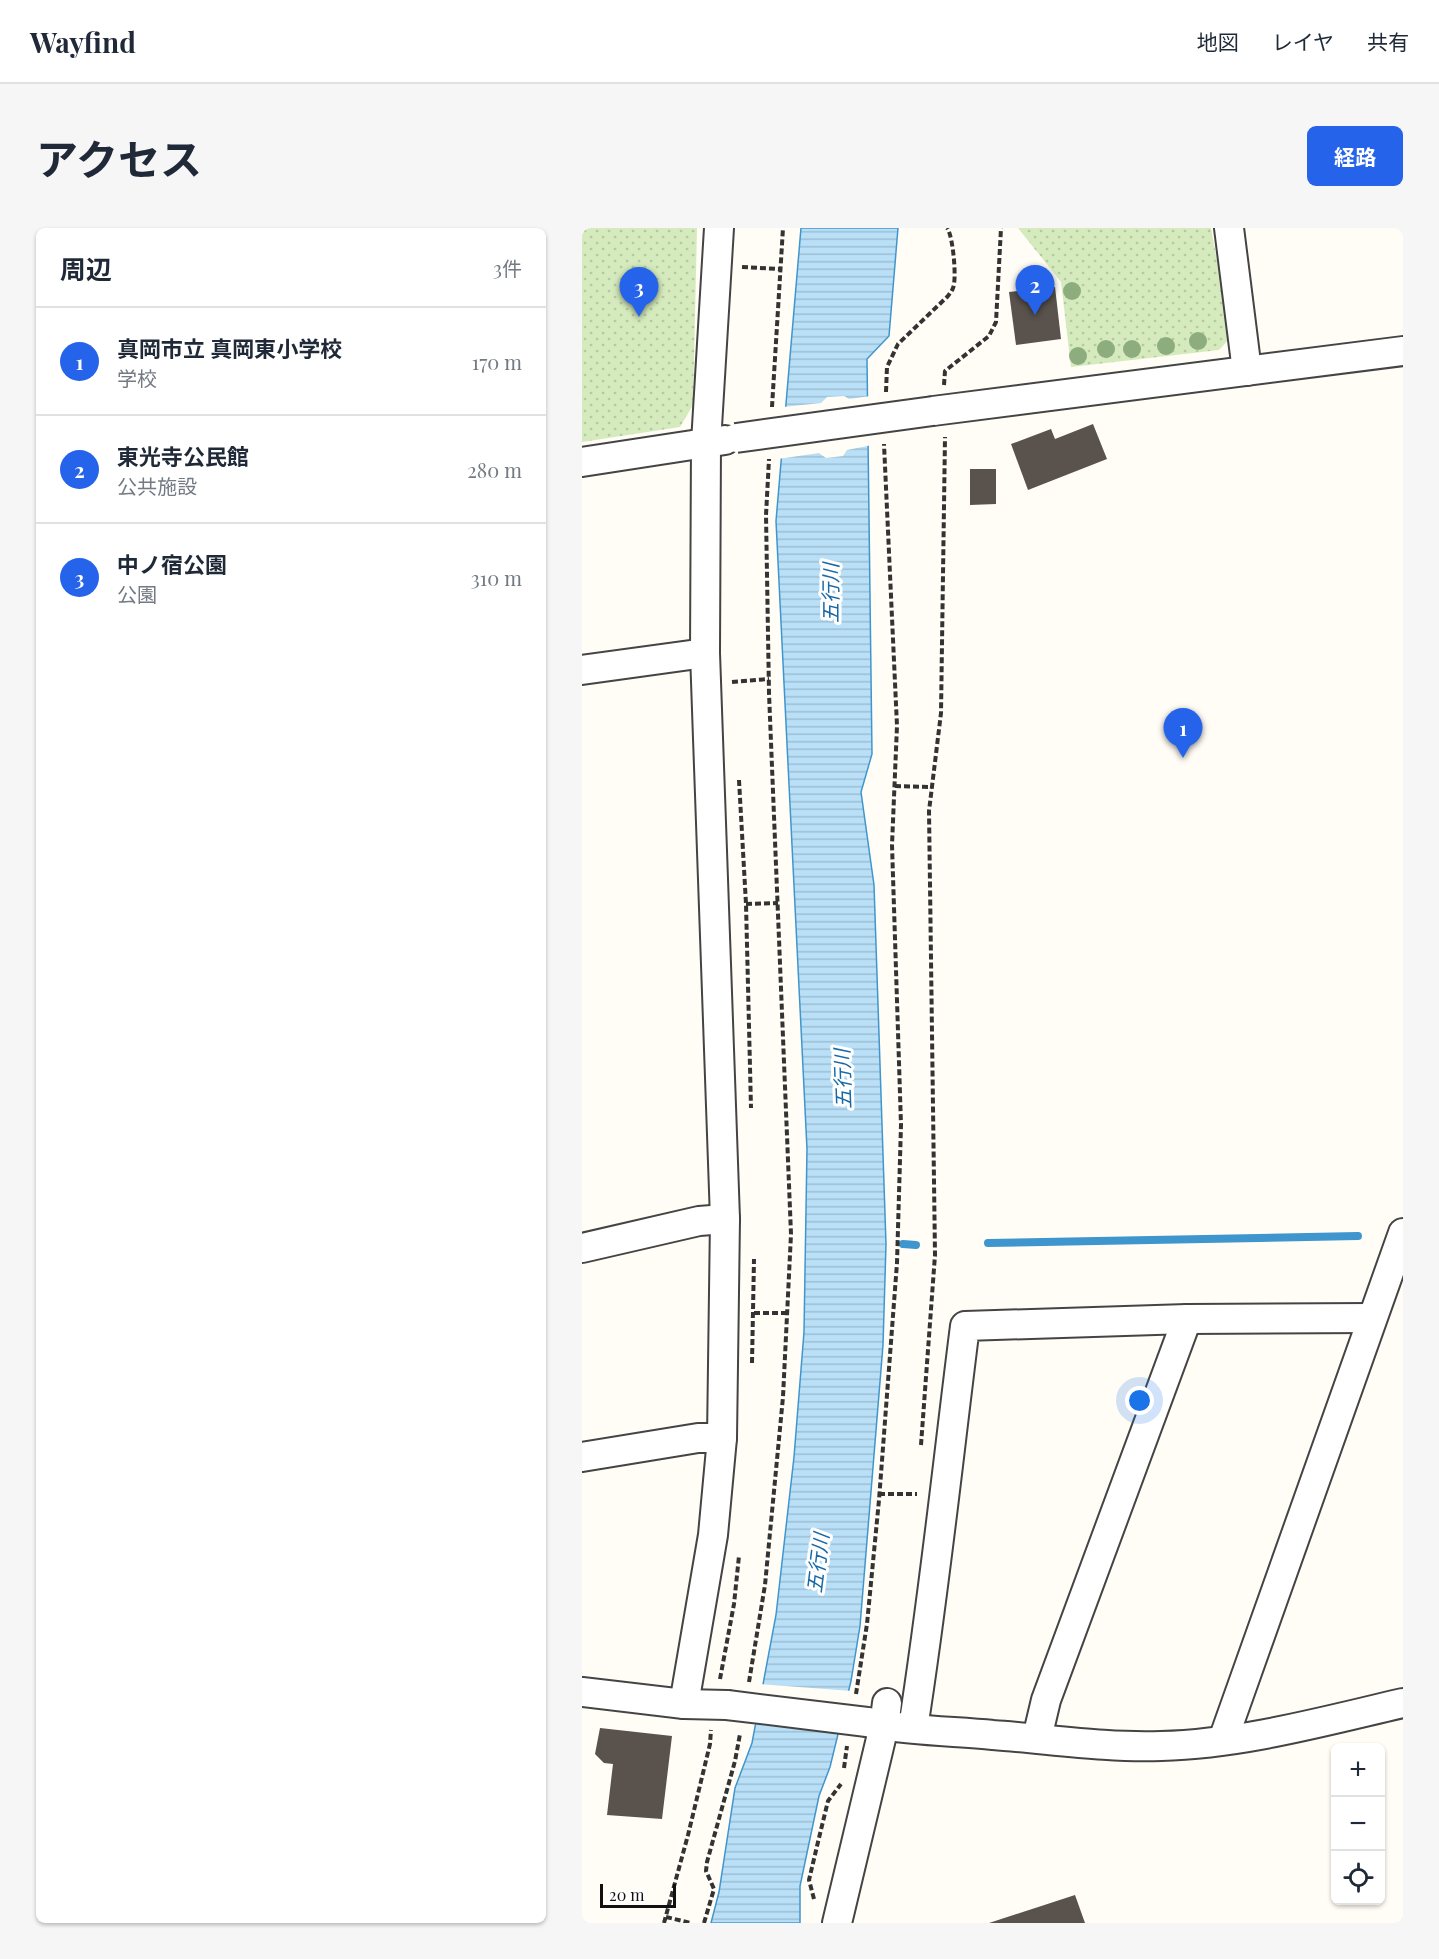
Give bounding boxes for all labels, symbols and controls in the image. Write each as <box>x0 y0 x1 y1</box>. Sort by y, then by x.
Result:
text: Wayfind <box>30 23 136 60</box>
text: 地図 <box>1197 27 1239 55</box>
text: レイヤ <box>1272 27 1334 55</box>
text: 共有 <box>1367 27 1409 55</box>
button: 経路 <box>1307 126 1403 186</box>
text: アクセス <box>36 130 202 186</box>
text: 周辺 <box>60 251 112 286</box>
text: 3件 <box>493 254 522 281</box>
pin: 2 <box>1016 266 1054 315</box>
pin: 3 <box>620 268 658 317</box>
text: 真岡市立 真岡東小学校 <box>117 333 342 363</box>
text: 1 <box>76 348 83 375</box>
text: 170 m <box>472 348 522 375</box>
text: 学校 <box>117 364 157 391</box>
text: 東光寺公民館 <box>117 441 249 471</box>
text: 2 <box>74 456 85 483</box>
text: 280 m <box>467 456 522 483</box>
text: 公共施設 <box>117 472 197 499</box>
text: 中ノ宿公園 <box>117 549 227 579</box>
water label: 五行川 <box>816 561 843 623</box>
text: 3 <box>75 564 84 591</box>
text: 310 m <box>471 564 522 591</box>
text: 公園 <box>117 580 157 607</box>
pin: 1 <box>1164 708 1202 758</box>
water label: 五行川 <box>827 1047 856 1110</box>
your location <box>1125 1386 1154 1415</box>
water label: 五行川 <box>799 1529 834 1594</box>
map controls <box>1331 1743 1385 1905</box>
button: + <box>1331 1743 1385 1797</box>
button: − <box>1331 1797 1385 1851</box>
button: locate <box>1331 1851 1385 1905</box>
scale bar <box>600 1881 676 1908</box>
text: 20 m <box>609 1884 644 1905</box>

